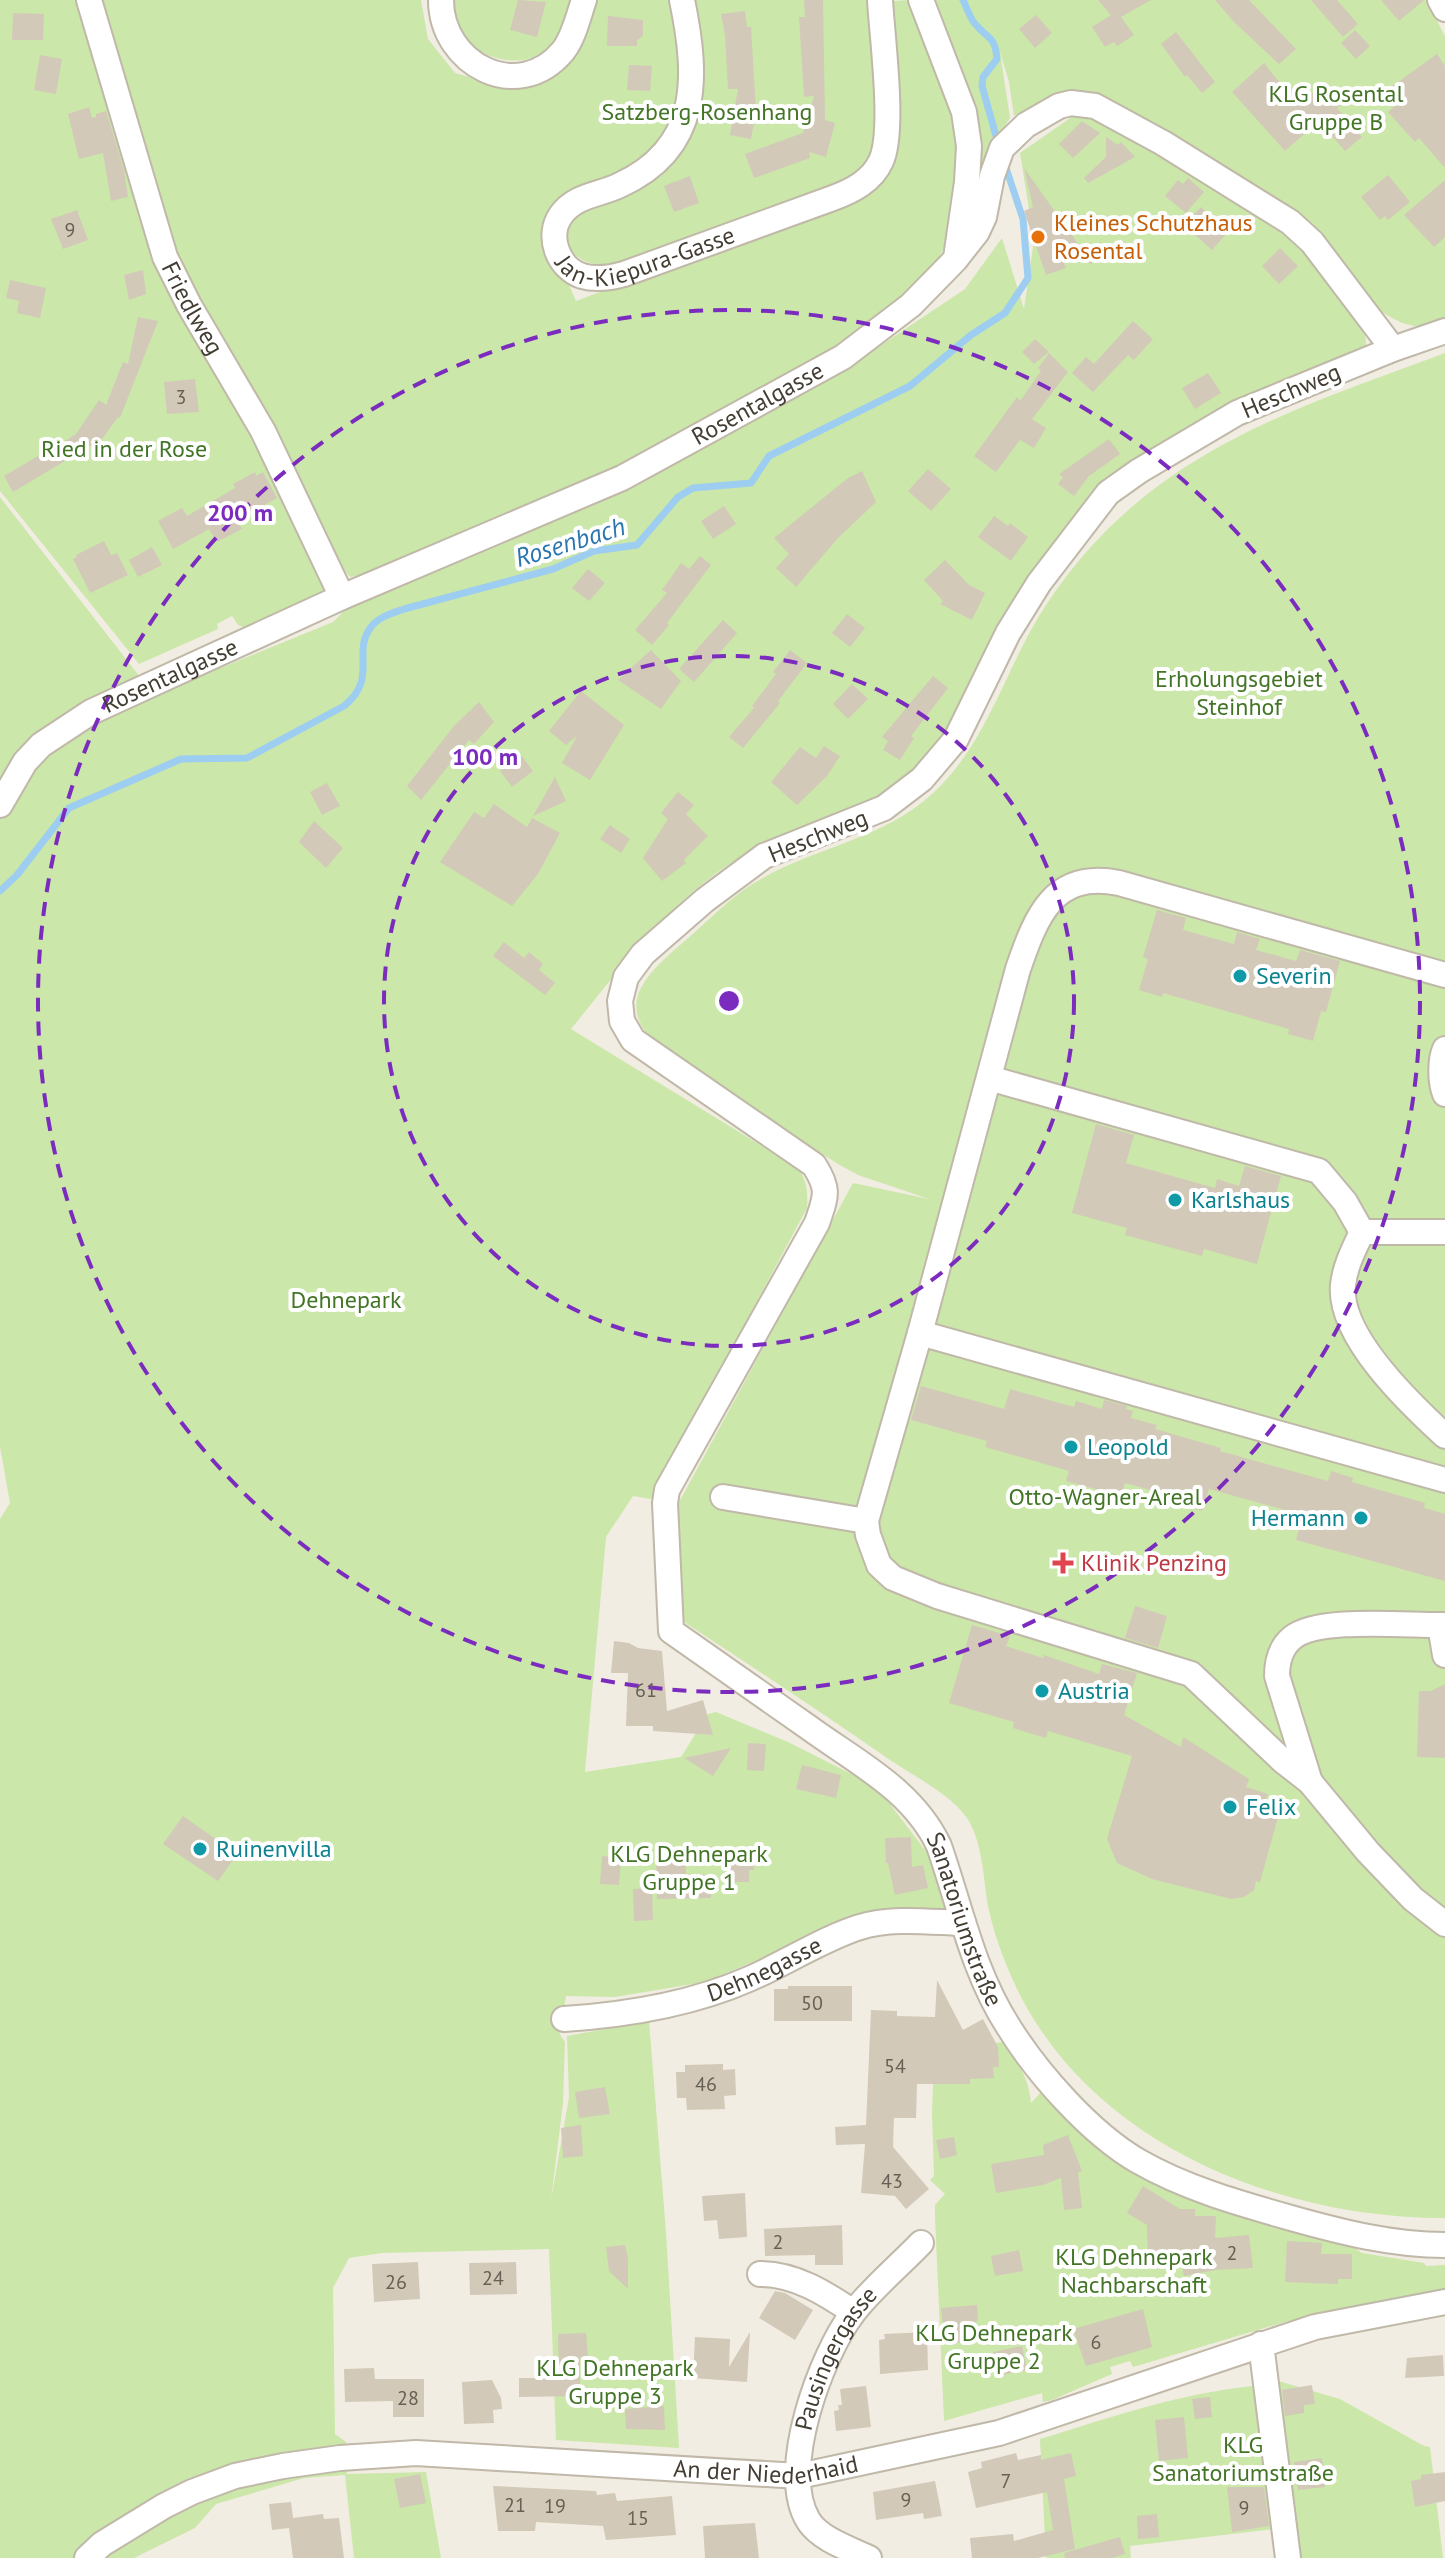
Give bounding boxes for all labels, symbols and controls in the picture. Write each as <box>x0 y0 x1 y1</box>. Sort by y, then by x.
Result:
park label: KLG Rosental Gruppe B <box>1268 78 1404 137</box>
park label: Satzberg-Rosenhang <box>602 96 812 127</box>
place label: Kleines Schutzhaus Rosental <box>1054 207 1253 266</box>
house number: 9 <box>65 217 75 243</box>
street label: Jan-Kiepura-Gasse <box>548 219 739 293</box>
marker: Kleines Schutzhaus Rosental <box>1029 228 1047 246</box>
street label: Friedlweg <box>155 256 231 360</box>
street label: Rosentalgasse <box>686 355 829 452</box>
street label: Heschweg <box>1237 356 1345 425</box>
house number: 3 <box>176 384 186 410</box>
park label: Ried in der Rose <box>41 433 207 464</box>
text: 200 m <box>207 497 273 528</box>
water label: Rosenbach <box>511 509 629 574</box>
street label: Rosentalgasse <box>97 631 243 720</box>
park label: Erholungsgebiet Steinhof <box>1155 663 1323 722</box>
text: 100 m <box>452 741 518 772</box>
street label: Heschweg <box>764 802 872 869</box>
place label: Severin <box>1256 960 1332 991</box>
marker: Severin <box>1231 967 1249 985</box>
centre of rings <box>715 987 743 1015</box>
place label: Karlshaus <box>1191 1184 1290 1215</box>
marker: Karlshaus <box>1166 1191 1184 1209</box>
park label: Dehnepark <box>291 1284 402 1315</box>
place label: Leopold <box>1087 1431 1169 1462</box>
marker: Leopold <box>1062 1438 1080 1456</box>
park label: Otto-Wagner-Areal <box>1008 1481 1202 1512</box>
place label: Hermann <box>1251 1502 1345 1533</box>
marker: Hermann <box>1352 1509 1370 1527</box>
place label: Klinik Penzing <box>1081 1547 1227 1578</box>
marker: Klinik Penzing <box>1052 1552 1074 1574</box>
place label: Austria <box>1058 1675 1130 1706</box>
house number: 61 <box>635 1677 657 1703</box>
marker: Austria <box>1033 1682 1051 1700</box>
place label: Felix <box>1246 1791 1296 1822</box>
marker: Felix <box>1221 1798 1239 1816</box>
street label: Sanatoriumstraße <box>920 1827 1010 2012</box>
place label: Ruinenvilla <box>216 1833 332 1864</box>
park label: KLG Dehnepark Gruppe 1 <box>610 1838 768 1897</box>
marker: Ruinenvilla <box>191 1840 209 1858</box>
street label: Dehnegasse <box>703 1929 827 2009</box>
house number: 50 <box>801 1990 823 2016</box>
house number: 54 <box>884 2053 906 2079</box>
house number: 46 <box>695 2071 717 2097</box>
house number: 43 <box>881 2168 903 2194</box>
house number: 2 <box>773 2229 783 2255</box>
house number: 2 <box>1227 2240 1237 2266</box>
park label: KLG Dehnepark Nachbarschaft <box>1055 2241 1213 2300</box>
house number: 24 <box>482 2265 504 2291</box>
house number: 26 <box>385 2269 407 2295</box>
street label: Pausingergasse <box>788 2280 884 2433</box>
park label: KLG Dehnepark Gruppe 2 <box>915 2317 1073 2376</box>
house number: 6 <box>1091 2329 1101 2355</box>
park label: KLG Dehnepark Gruppe 3 <box>536 2352 694 2411</box>
house number: 28 <box>397 2385 419 2411</box>
park label: KLG Sanatoriumstraße <box>1152 2429 1334 2488</box>
street label: An der Niederhaid <box>673 2448 861 2492</box>
house number: 7 <box>1001 2468 1011 2494</box>
house number: 9 <box>901 2487 911 2513</box>
house number: 21 <box>504 2492 526 2518</box>
house number: 19 <box>544 2493 566 2519</box>
house number: 9 <box>1239 2495 1249 2521</box>
house number: 15 <box>627 2505 649 2531</box>

